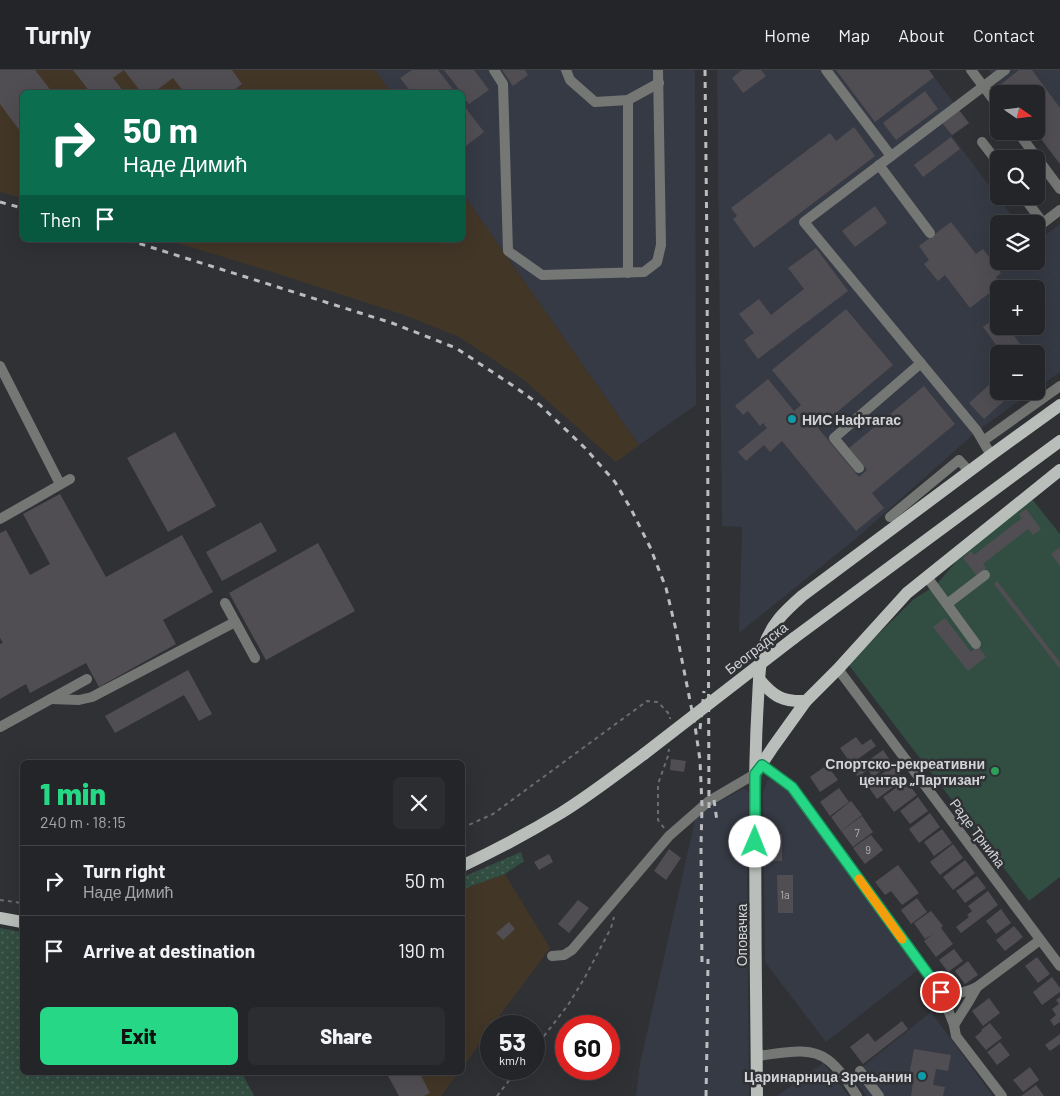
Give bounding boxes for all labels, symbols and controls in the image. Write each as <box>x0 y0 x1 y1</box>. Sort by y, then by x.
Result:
text: Turnly <box>25 20 91 49</box>
text: Home <box>764 24 810 46</box>
text: Map <box>838 24 870 46</box>
text: About <box>898 24 945 46</box>
text: Contact <box>973 24 1035 46</box>
north arrow <box>990 85 1045 140</box>
map controls <box>990 85 1045 400</box>
text: 50 m <box>123 108 198 150</box>
icon: right <box>40 110 105 175</box>
text: Наде Димић <box>123 150 247 176</box>
button: search <box>990 150 1045 205</box>
icon: arrive <box>91 205 119 233</box>
text: Then <box>40 208 81 231</box>
button: layers <box>990 215 1045 270</box>
button: + <box>990 280 1045 335</box>
button: − <box>990 345 1045 400</box>
place label: НИС Нафтагас <box>802 411 901 428</box>
marker: НИС Нафтагас <box>786 413 798 425</box>
street label: Београдска <box>721 618 791 678</box>
place label: Спортско-рекреативни центар „Партизан” <box>825 755 986 788</box>
marker: Спортско-рекреативни центар „Партизан” <box>989 765 1001 777</box>
text: 1 min <box>40 775 106 811</box>
button: close <box>393 777 445 829</box>
street label: Раде Трнића <box>947 795 1010 871</box>
text: 240 m · 18:15 <box>40 812 126 831</box>
position arrow <box>728 815 780 867</box>
house number: 7 <box>854 826 860 839</box>
house number: 9 <box>865 843 871 856</box>
text: Turn right <box>83 859 165 882</box>
icon: right <box>40 867 68 895</box>
text: 50 m <box>405 869 445 892</box>
text: Наде Димић <box>83 882 174 901</box>
house number: 1a <box>780 888 790 901</box>
street label: Оповачка <box>733 904 750 966</box>
icon: arrive <box>40 937 68 965</box>
text: Arrive at destination <box>83 939 255 962</box>
text: 190 m <box>398 939 445 962</box>
pin <box>920 971 962 1013</box>
icon: arrive <box>927 978 955 1006</box>
button: Exit <box>40 1007 238 1065</box>
button: Share <box>248 1007 445 1065</box>
speed limit sign: 60 <box>555 1015 620 1080</box>
text: 53 <box>499 1026 526 1056</box>
text: km/h <box>499 1053 526 1067</box>
place label: Царинарница Зрењанин <box>744 1068 912 1085</box>
marker: Царинарница Зрењанин <box>916 1070 928 1082</box>

